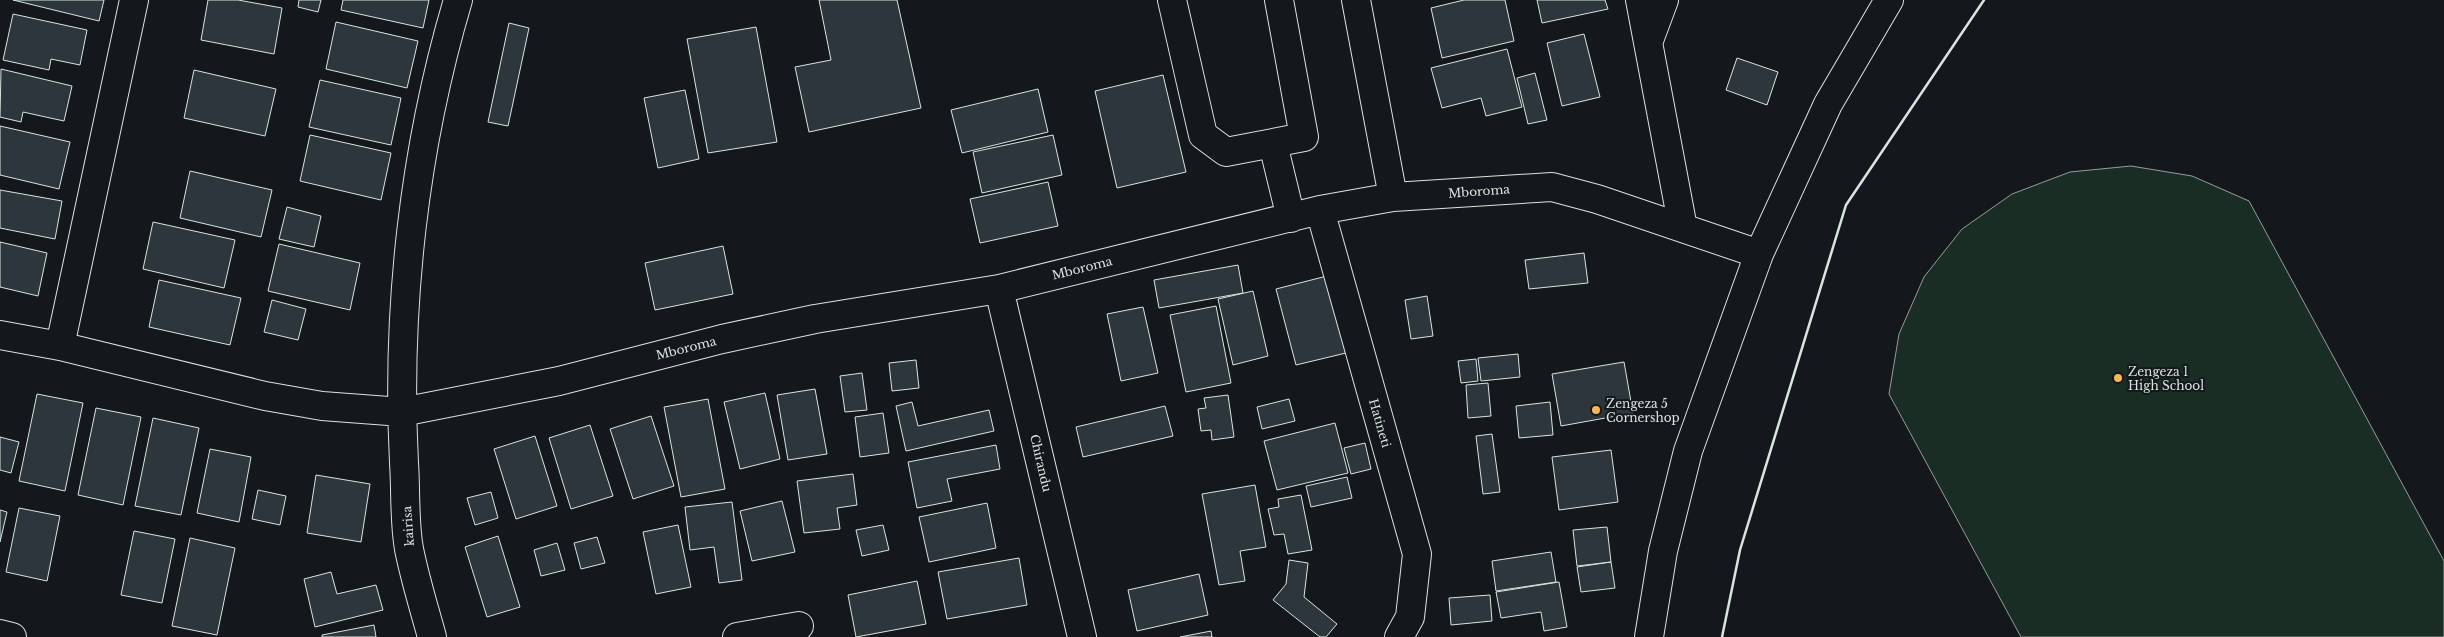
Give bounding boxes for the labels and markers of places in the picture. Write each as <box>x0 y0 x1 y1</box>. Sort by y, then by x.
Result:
place label: Zengeza 1 High School <box>2128 364 2204 393</box>
marker: Zengeza 1 High School <box>2112 372 2124 384</box>
place label: Zengeza 5 Cornershop <box>1606 396 1680 425</box>
marker: Zengeza 5 Cornershop <box>1590 404 1602 416</box>

